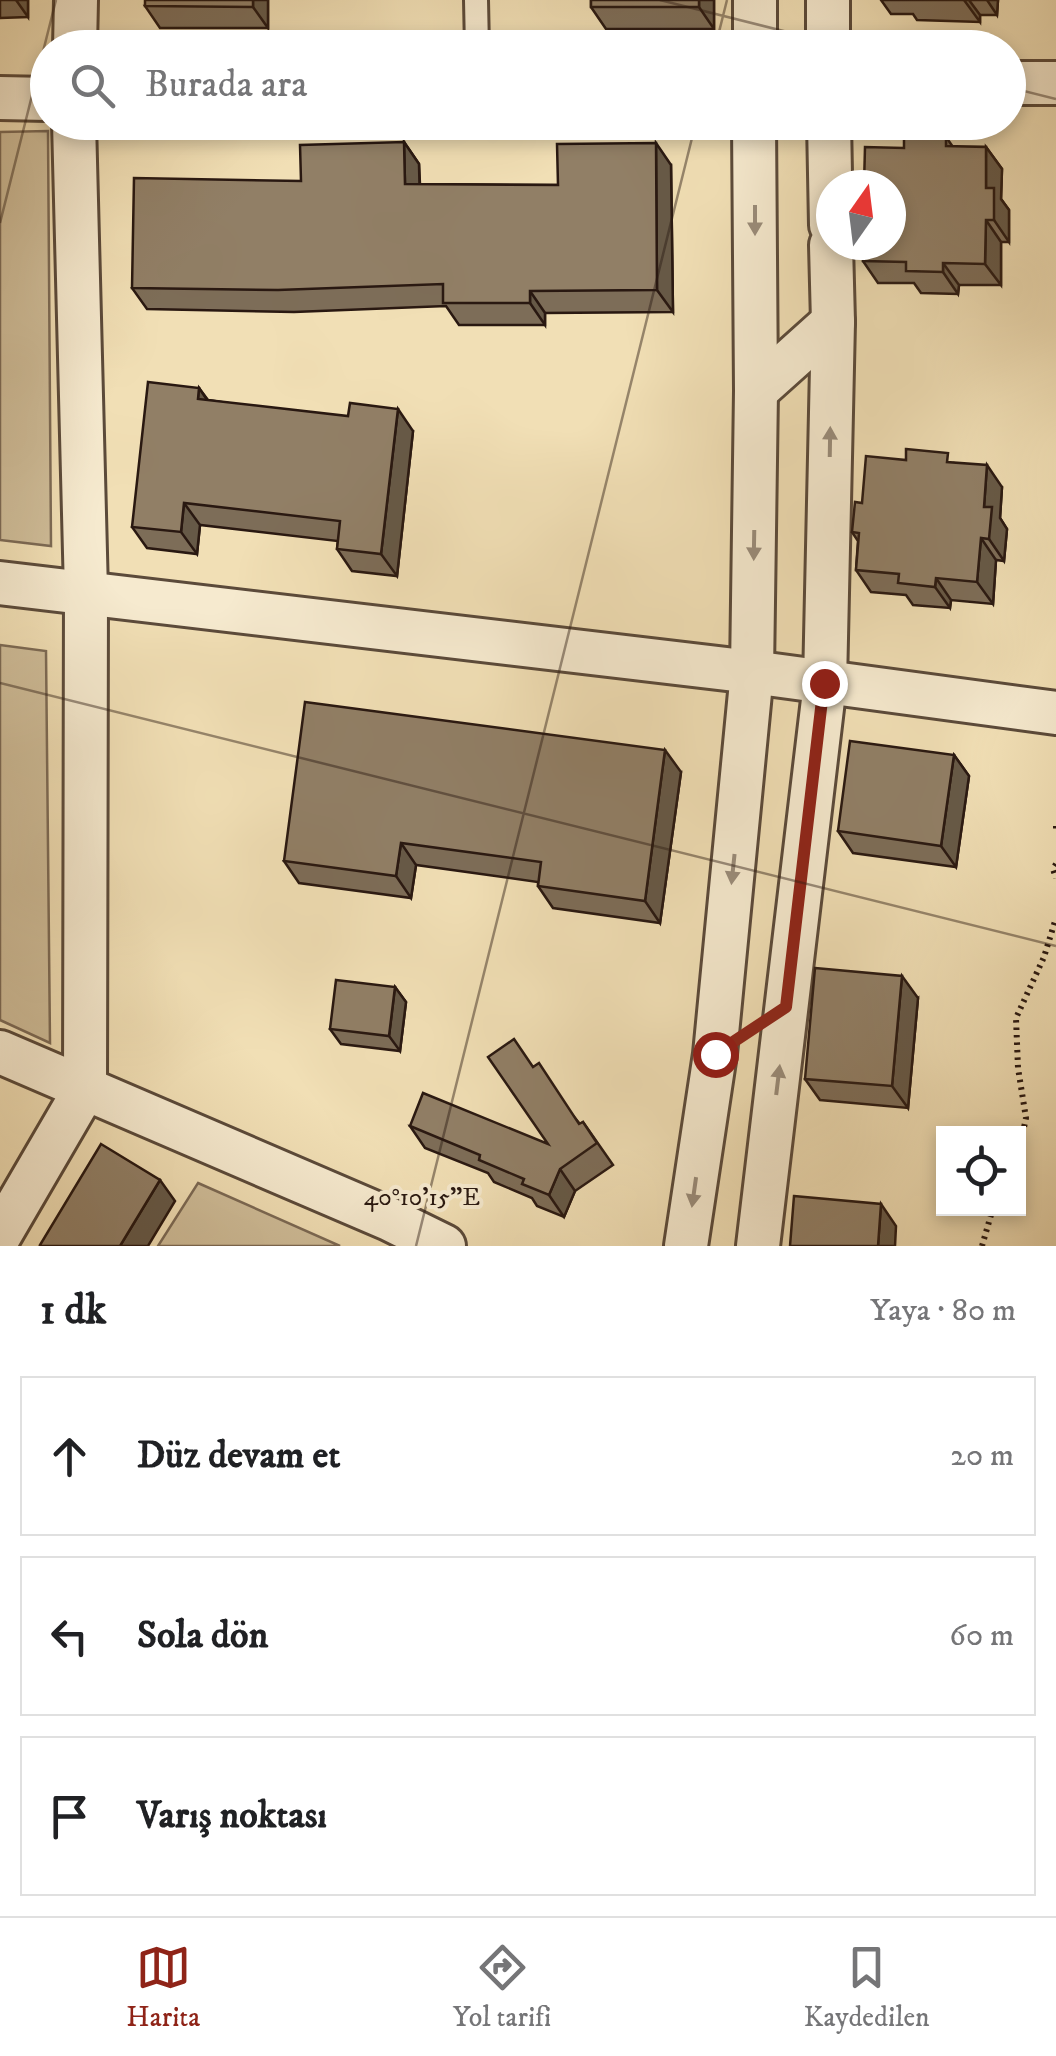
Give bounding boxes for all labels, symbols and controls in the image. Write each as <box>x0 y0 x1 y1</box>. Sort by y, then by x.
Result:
search box <box>30 30 1026 140</box>
icon: search <box>65 58 120 113</box>
text: Burada ara <box>145 61 307 109</box>
north arrow <box>816 170 906 260</box>
one-way arrow <box>747 204 763 236</box>
one-way arrow <box>823 426 839 458</box>
one-way arrow <box>745 529 761 561</box>
route end <box>802 661 848 707</box>
one-way arrow <box>724 854 740 885</box>
route start <box>693 1032 739 1078</box>
one-way arrow <box>770 1063 786 1095</box>
map controls <box>936 1126 1026 1216</box>
button: locate <box>936 1126 1026 1216</box>
one-way arrow <box>686 1176 702 1208</box>
text: 40°10'15"E <box>364 1182 480 1213</box>
text: 1 dk <box>40 1285 106 1337</box>
text: Yaya · 80 m <box>870 1291 1016 1331</box>
icon: ahead <box>42 1429 97 1484</box>
text: Düz devam et <box>137 1432 340 1480</box>
text: 20 m <box>950 1436 1014 1476</box>
icon: left <box>42 1609 97 1664</box>
text: Sola dön <box>137 1612 268 1660</box>
text: 60 m <box>949 1616 1014 1656</box>
icon: arrive <box>42 1789 97 1844</box>
text: Varış noktası <box>137 1792 327 1840</box>
tab: Harita <box>126 1940 200 2035</box>
tab: Yol tarifi <box>453 1940 551 2035</box>
tab: Kaydedilen <box>804 1940 930 2035</box>

